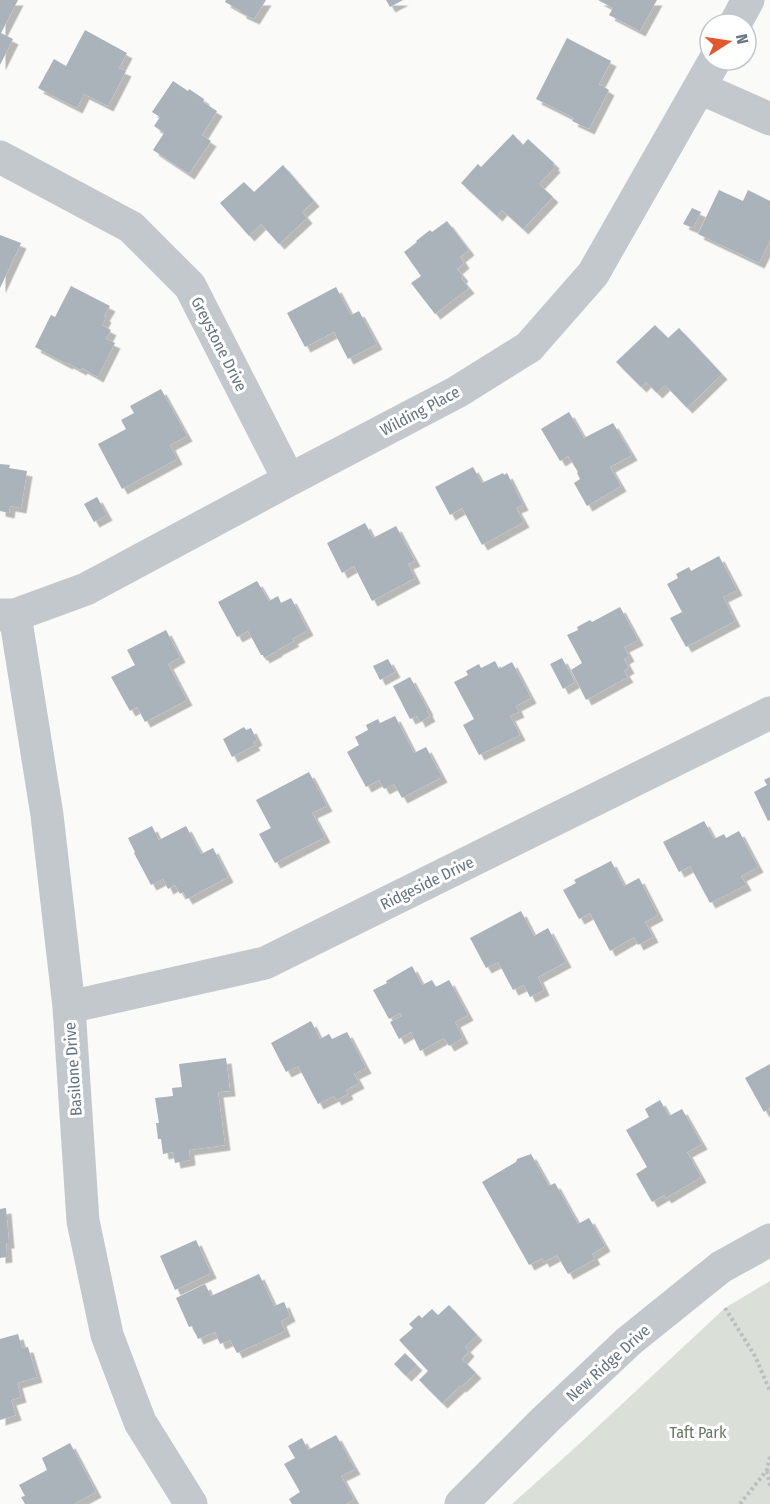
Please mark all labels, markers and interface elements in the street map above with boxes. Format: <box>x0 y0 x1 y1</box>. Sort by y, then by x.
north arrow <box>698 12 758 72</box>
text: N <box>732 32 752 46</box>
street label: Greystone Drive <box>187 294 251 394</box>
street label: Wilding Place <box>377 382 463 440</box>
street label: Ridgeside Drive <box>377 852 477 914</box>
street label: Basilone Drive <box>60 1021 86 1116</box>
street label: New Ridge Drive <box>562 1320 654 1406</box>
park label: Taft Park <box>670 1423 727 1442</box>

